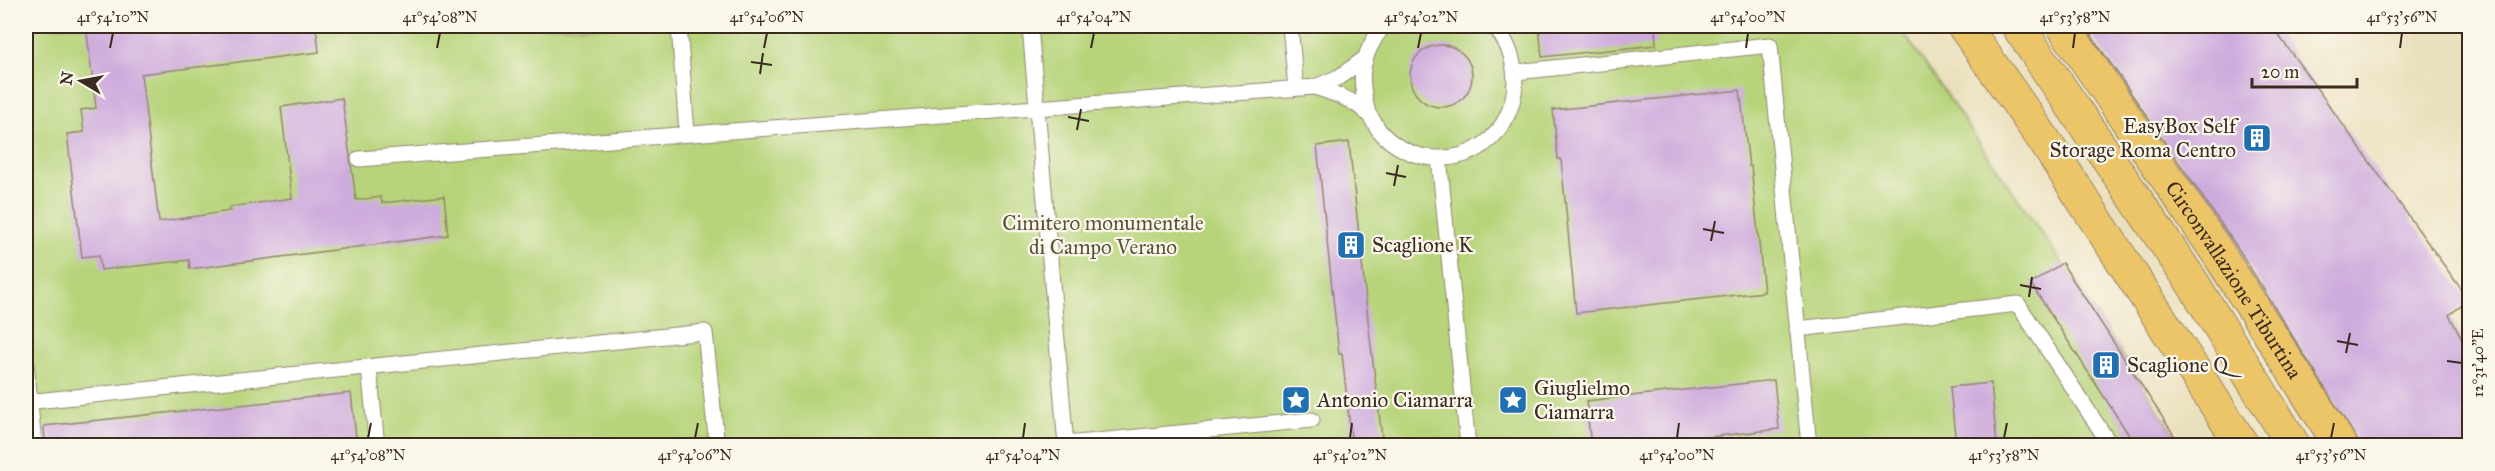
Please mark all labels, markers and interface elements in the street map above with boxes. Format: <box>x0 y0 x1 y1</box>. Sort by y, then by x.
text: 41°54'10"N <box>77 8 150 26</box>
text: 41°54'08"N <box>403 8 478 26</box>
text: 41°54'06"N <box>730 8 805 26</box>
text: 41°54'04"N <box>1056 8 1132 26</box>
text: 41°54'02"N <box>1384 8 1458 26</box>
text: 41°54'00"N <box>1710 8 1786 26</box>
text: 41°53'58"N <box>2039 8 2111 26</box>
text: 41°53'56"N <box>2367 8 2438 26</box>
north arrow <box>51 51 111 111</box>
scale bar <box>2252 51 2357 89</box>
text: 20 m <box>2261 61 2299 83</box>
text: N <box>56 70 77 87</box>
place label: EasyBox Self Storage Roma Centro <box>2049 113 2239 163</box>
building icon: EasyBox Self Storage Roma Centro <box>2241 122 2273 154</box>
street label: Circonvallazione Tiburtina <box>2160 176 2308 384</box>
park label: Cimitero monumentale di Campo Verano <box>1002 210 1204 260</box>
building icon: Scaglione K <box>1335 229 1367 261</box>
place label: Scaglione K <box>1372 232 1474 258</box>
text: 12°31'40"E <box>2469 328 2487 398</box>
building icon: Scaglione Q <box>2090 349 2122 381</box>
place label: Scaglione Q <box>2127 352 2243 378</box>
place label: Giuglielmo Ciamarra <box>1534 375 1630 425</box>
place icon: Antonio Ciamarra <box>1280 384 1312 416</box>
place icon: Giuglielmo Ciamarra <box>1497 384 1529 416</box>
place label: Antonio Ciamarra <box>1316 387 1473 413</box>
text: 41°54'08"N <box>331 446 406 464</box>
text: 41°54'06"N <box>658 446 733 464</box>
text: 41°54'04"N <box>985 446 1061 464</box>
text: 41°54'02"N <box>1313 446 1387 464</box>
text: 41°54'00"N <box>1639 446 1715 464</box>
text: 41°53'58"N <box>1968 446 2040 464</box>
text: 41°53'56"N <box>2296 446 2367 464</box>

